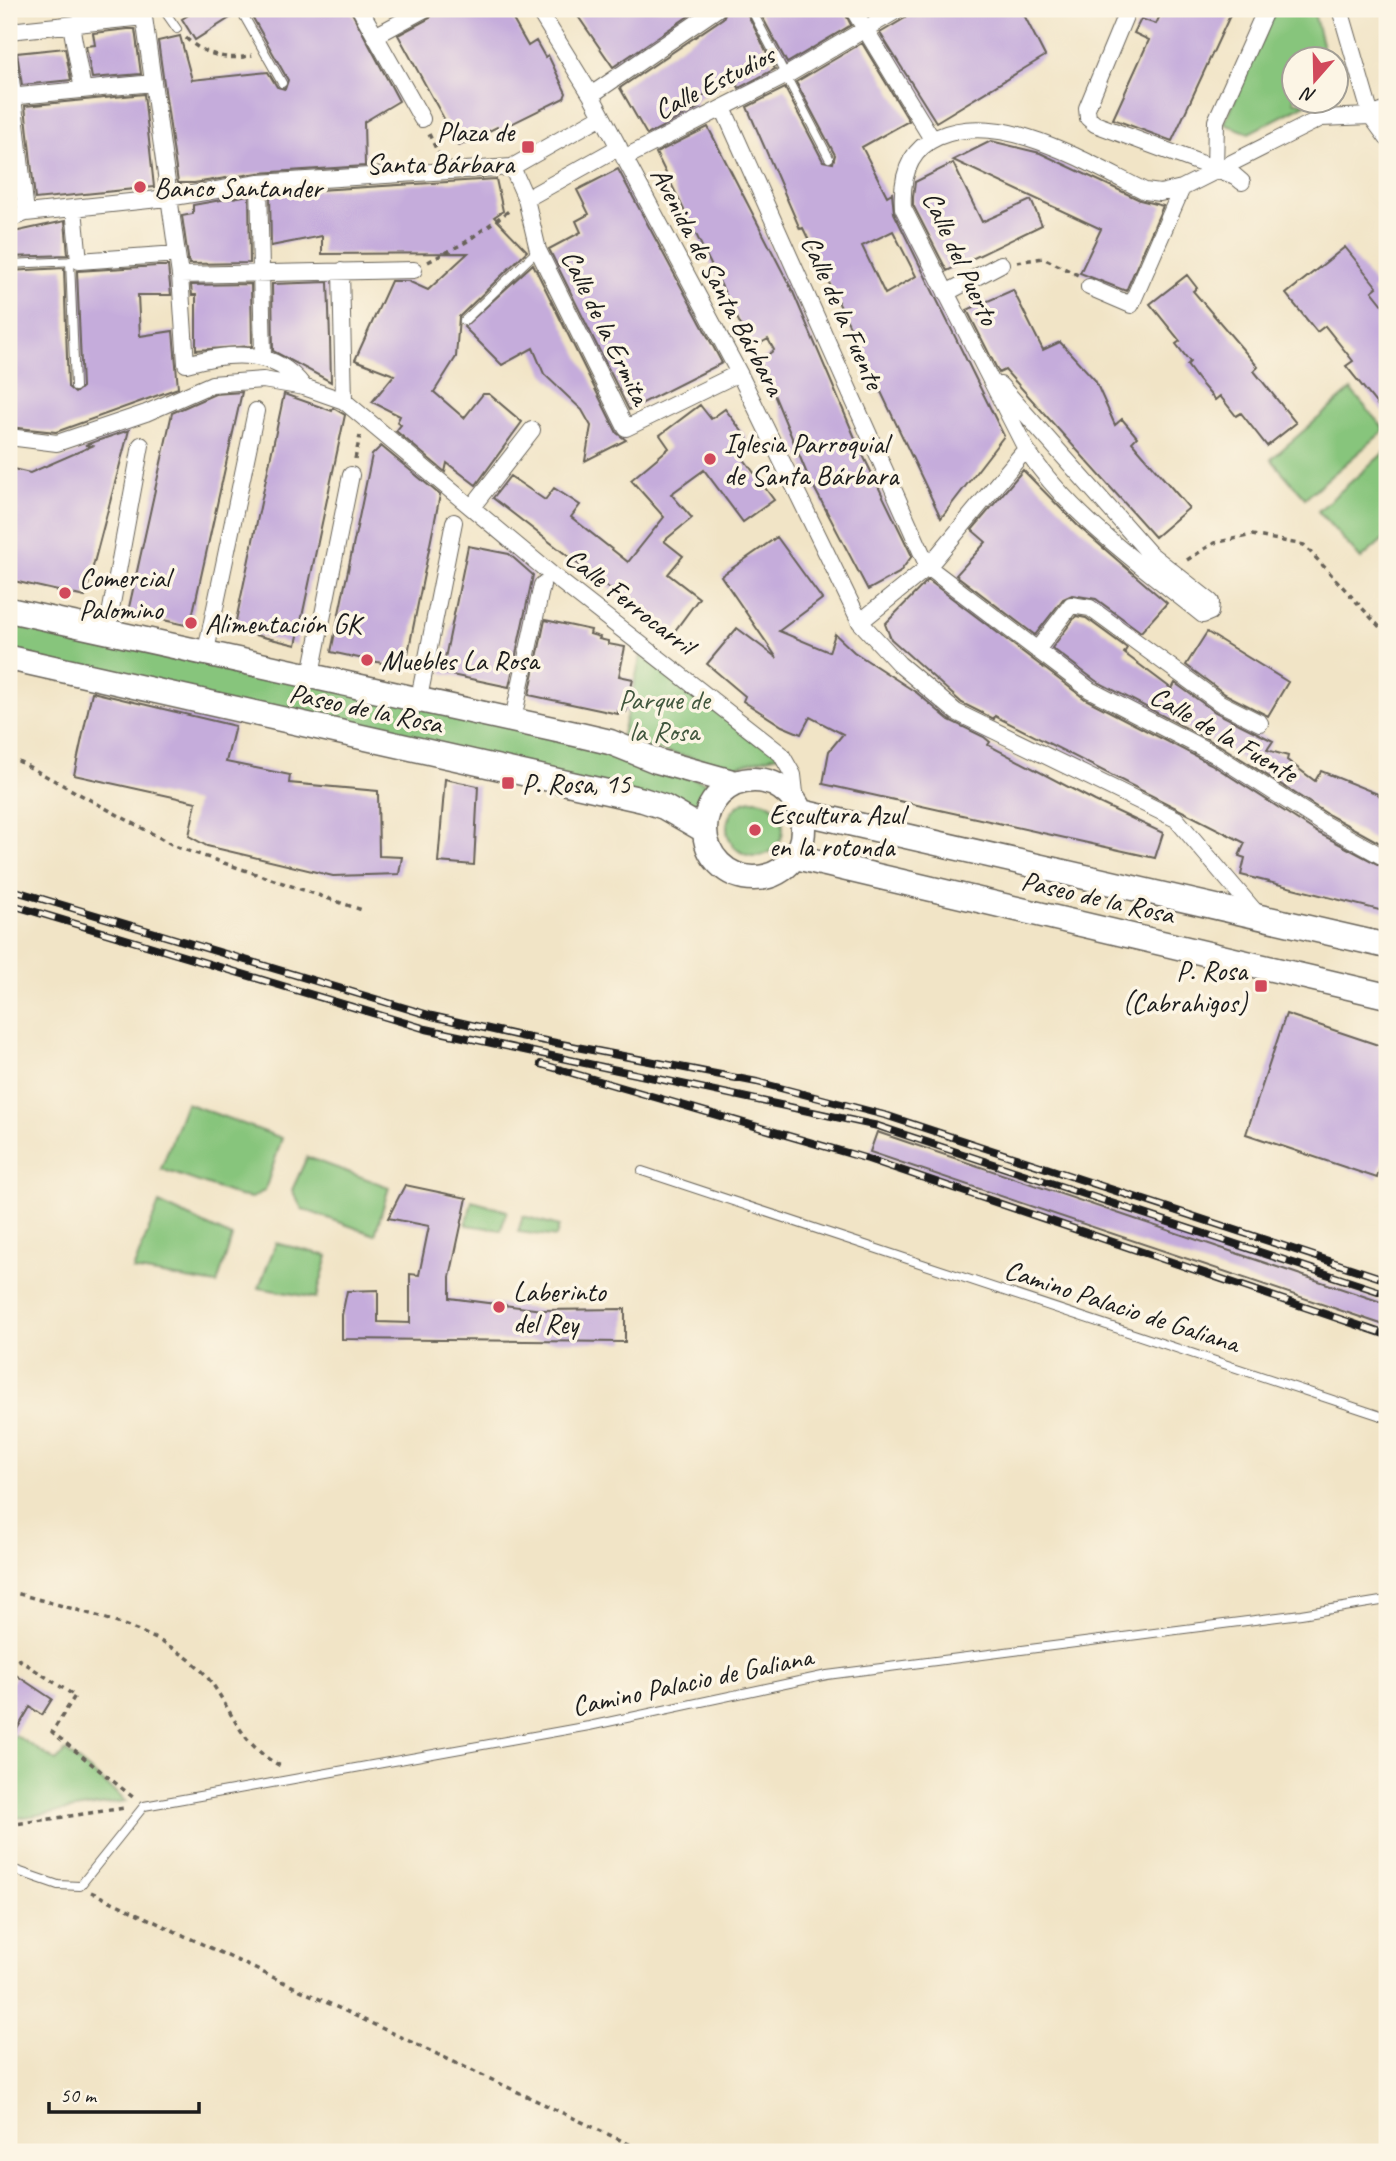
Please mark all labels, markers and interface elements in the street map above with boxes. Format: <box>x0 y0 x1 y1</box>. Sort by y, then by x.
street label: Calle Estudios <box>648 36 782 127</box>
north arrow <box>1280 46 1350 116</box>
text: N <box>1297 81 1319 108</box>
place label: Plaza de Santa Bárbara <box>366 114 516 181</box>
marker: Plaza de Santa Bárbara <box>520 139 536 155</box>
street label: Avenida de Santa Bárbara <box>643 161 794 403</box>
place label: Banco Santander <box>154 170 325 205</box>
marker: Banco Santander <box>132 179 148 195</box>
street label: Calle del Puerto <box>915 186 1008 332</box>
street label: Calle de la Fuente <box>794 230 893 396</box>
street label: Calle de la Ermita <box>553 244 660 412</box>
place label: Iglesia Parroquial de Santa Bárbara <box>724 426 900 493</box>
marker: Iglesia Parroquial de Santa Bárbara <box>702 451 718 467</box>
street label: Calle Ferrocarril <box>558 540 706 665</box>
place label: Comercial Palomino <box>79 560 175 627</box>
marker: Comercial Palomino <box>57 585 73 601</box>
place label: Alimentación GK <box>205 606 366 641</box>
marker: Alimentación GK <box>183 615 199 631</box>
place label: Muebles La Rosa <box>381 643 541 678</box>
marker: Muebles La Rosa <box>359 652 375 668</box>
street label: Paseo de la Rosa <box>286 675 447 742</box>
street label: Calle de la Fuente <box>1144 678 1306 791</box>
park label: Parque de la Rosa <box>618 682 711 749</box>
place label: P. Rosa, 15 <box>522 766 632 801</box>
marker: P. Rosa, 15 <box>500 775 516 791</box>
place label: Escultura Azul en la rotonda <box>769 797 910 864</box>
marker: Escultura Azul en la rotonda <box>747 822 763 838</box>
street label: Paseo de la Rosa <box>1018 862 1179 932</box>
place label: P. Rosa (Cabrahigos) <box>1122 953 1249 1020</box>
marker: P. Rosa (Cabrahigos) <box>1253 978 1269 994</box>
street label: Camino Palacio de Galiana <box>1000 1252 1246 1361</box>
place label: Laberinto del Rey <box>513 1274 608 1341</box>
marker: Laberinto del Rey <box>491 1299 507 1315</box>
street label: Camino Palacio de Galiana <box>569 1638 818 1724</box>
scale bar <box>49 2070 200 2114</box>
text: 50 m <box>60 2082 98 2108</box>

